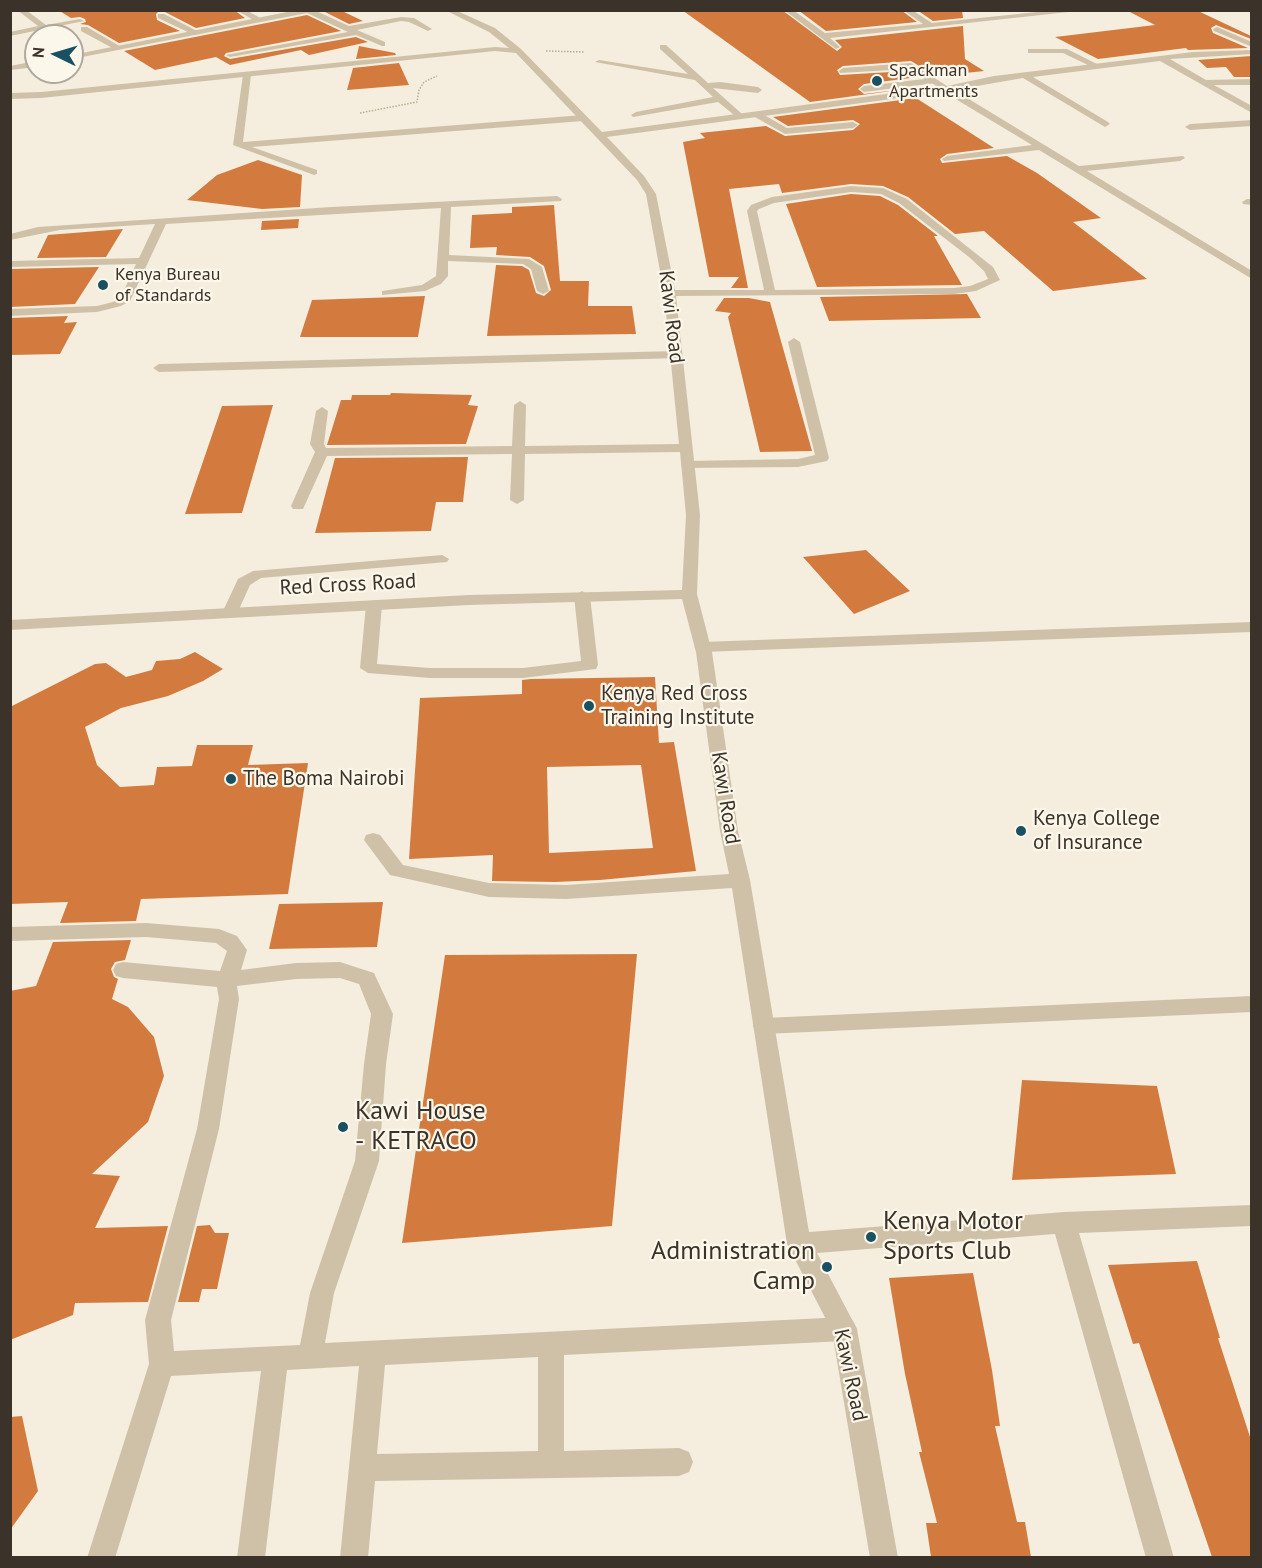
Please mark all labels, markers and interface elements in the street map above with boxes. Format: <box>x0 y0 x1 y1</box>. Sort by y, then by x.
north arrow <box>24 24 84 84</box>
text: N <box>28 47 48 59</box>
place label: Spackman Apartments <box>889 60 978 103</box>
marker: Spackman Apartments <box>870 74 884 88</box>
place label: Kenya Bureau of Standards <box>115 264 220 306</box>
street label: Kawi Road <box>653 269 689 365</box>
marker: Kenya Bureau of Standards <box>96 278 110 292</box>
street label: Red Cross Road <box>279 569 417 601</box>
place label: Kenya Red Cross Training Institute <box>601 681 754 731</box>
marker: Kenya Red Cross Training Institute <box>582 699 596 713</box>
street label: Kawi Road <box>705 750 745 846</box>
place label: The Boma Nairobi <box>243 766 405 792</box>
marker: The Boma Nairobi <box>224 772 238 786</box>
place label: Kenya College of Insurance <box>1033 806 1160 856</box>
marker: Kenya College of Insurance <box>1014 824 1028 838</box>
place label: Kawi House - KETRACO <box>355 1096 486 1158</box>
marker: Kawi House - KETRACO <box>336 1120 350 1134</box>
place label: Kenya Motor Sports Club <box>883 1206 1023 1268</box>
marker: Kenya Motor Sports Club <box>864 1230 878 1244</box>
place label: Administration Camp <box>651 1236 815 1298</box>
marker: Administration Camp <box>820 1260 834 1274</box>
street label: Kawi Road <box>828 1327 872 1423</box>

